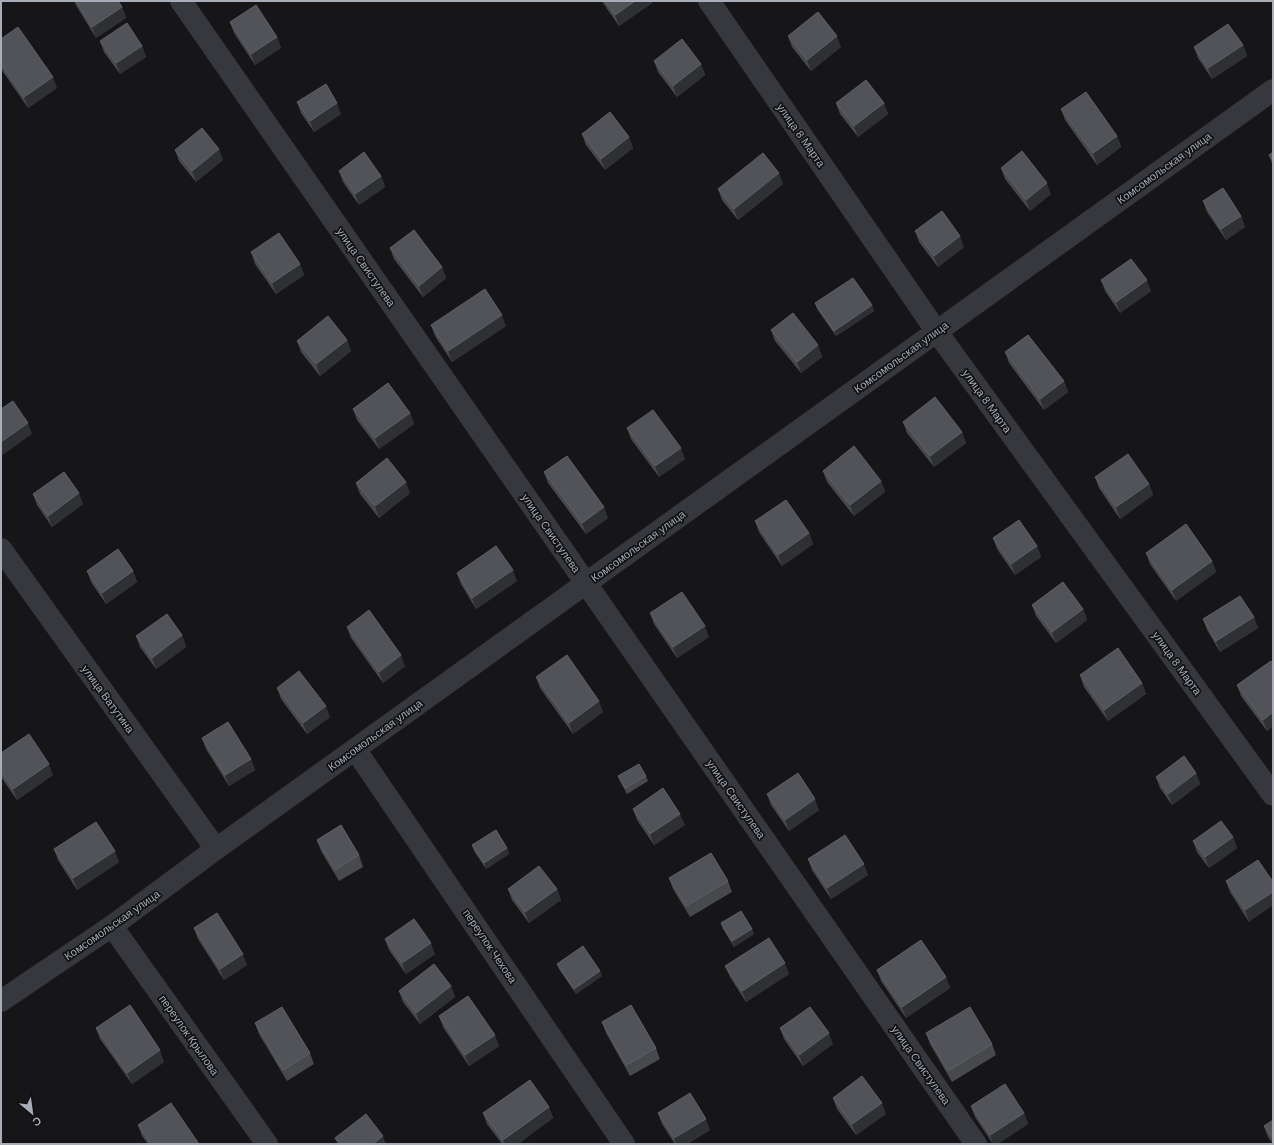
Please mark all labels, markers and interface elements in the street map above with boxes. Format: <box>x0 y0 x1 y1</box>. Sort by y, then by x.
street label: улица 8 Марта <box>775 101 828 170</box>
street label: Комсомольская улица <box>1115 129 1214 206</box>
street label: улица Свистулева <box>334 225 398 309</box>
street label: Комсомольская улица <box>852 318 951 395</box>
street label: улица 8 Марта <box>960 367 1014 435</box>
street label: улица Свистулева <box>519 491 583 575</box>
street label: Комсомольская улица <box>589 507 688 584</box>
street label: улица 8 Марта <box>1150 629 1204 697</box>
street label: улица Ватутина <box>79 663 137 736</box>
street label: Комсомольская улица <box>326 696 425 773</box>
street label: улица Свистулева <box>704 757 768 841</box>
street label: Комсомольская улица <box>62 887 163 962</box>
street label: переулок Чехова <box>461 907 520 986</box>
street label: переулок Крылова <box>157 993 222 1078</box>
street label: улица Свистулева <box>889 1023 953 1107</box>
north arrow <box>12 1093 52 1133</box>
text: С <box>30 1115 43 1129</box>

